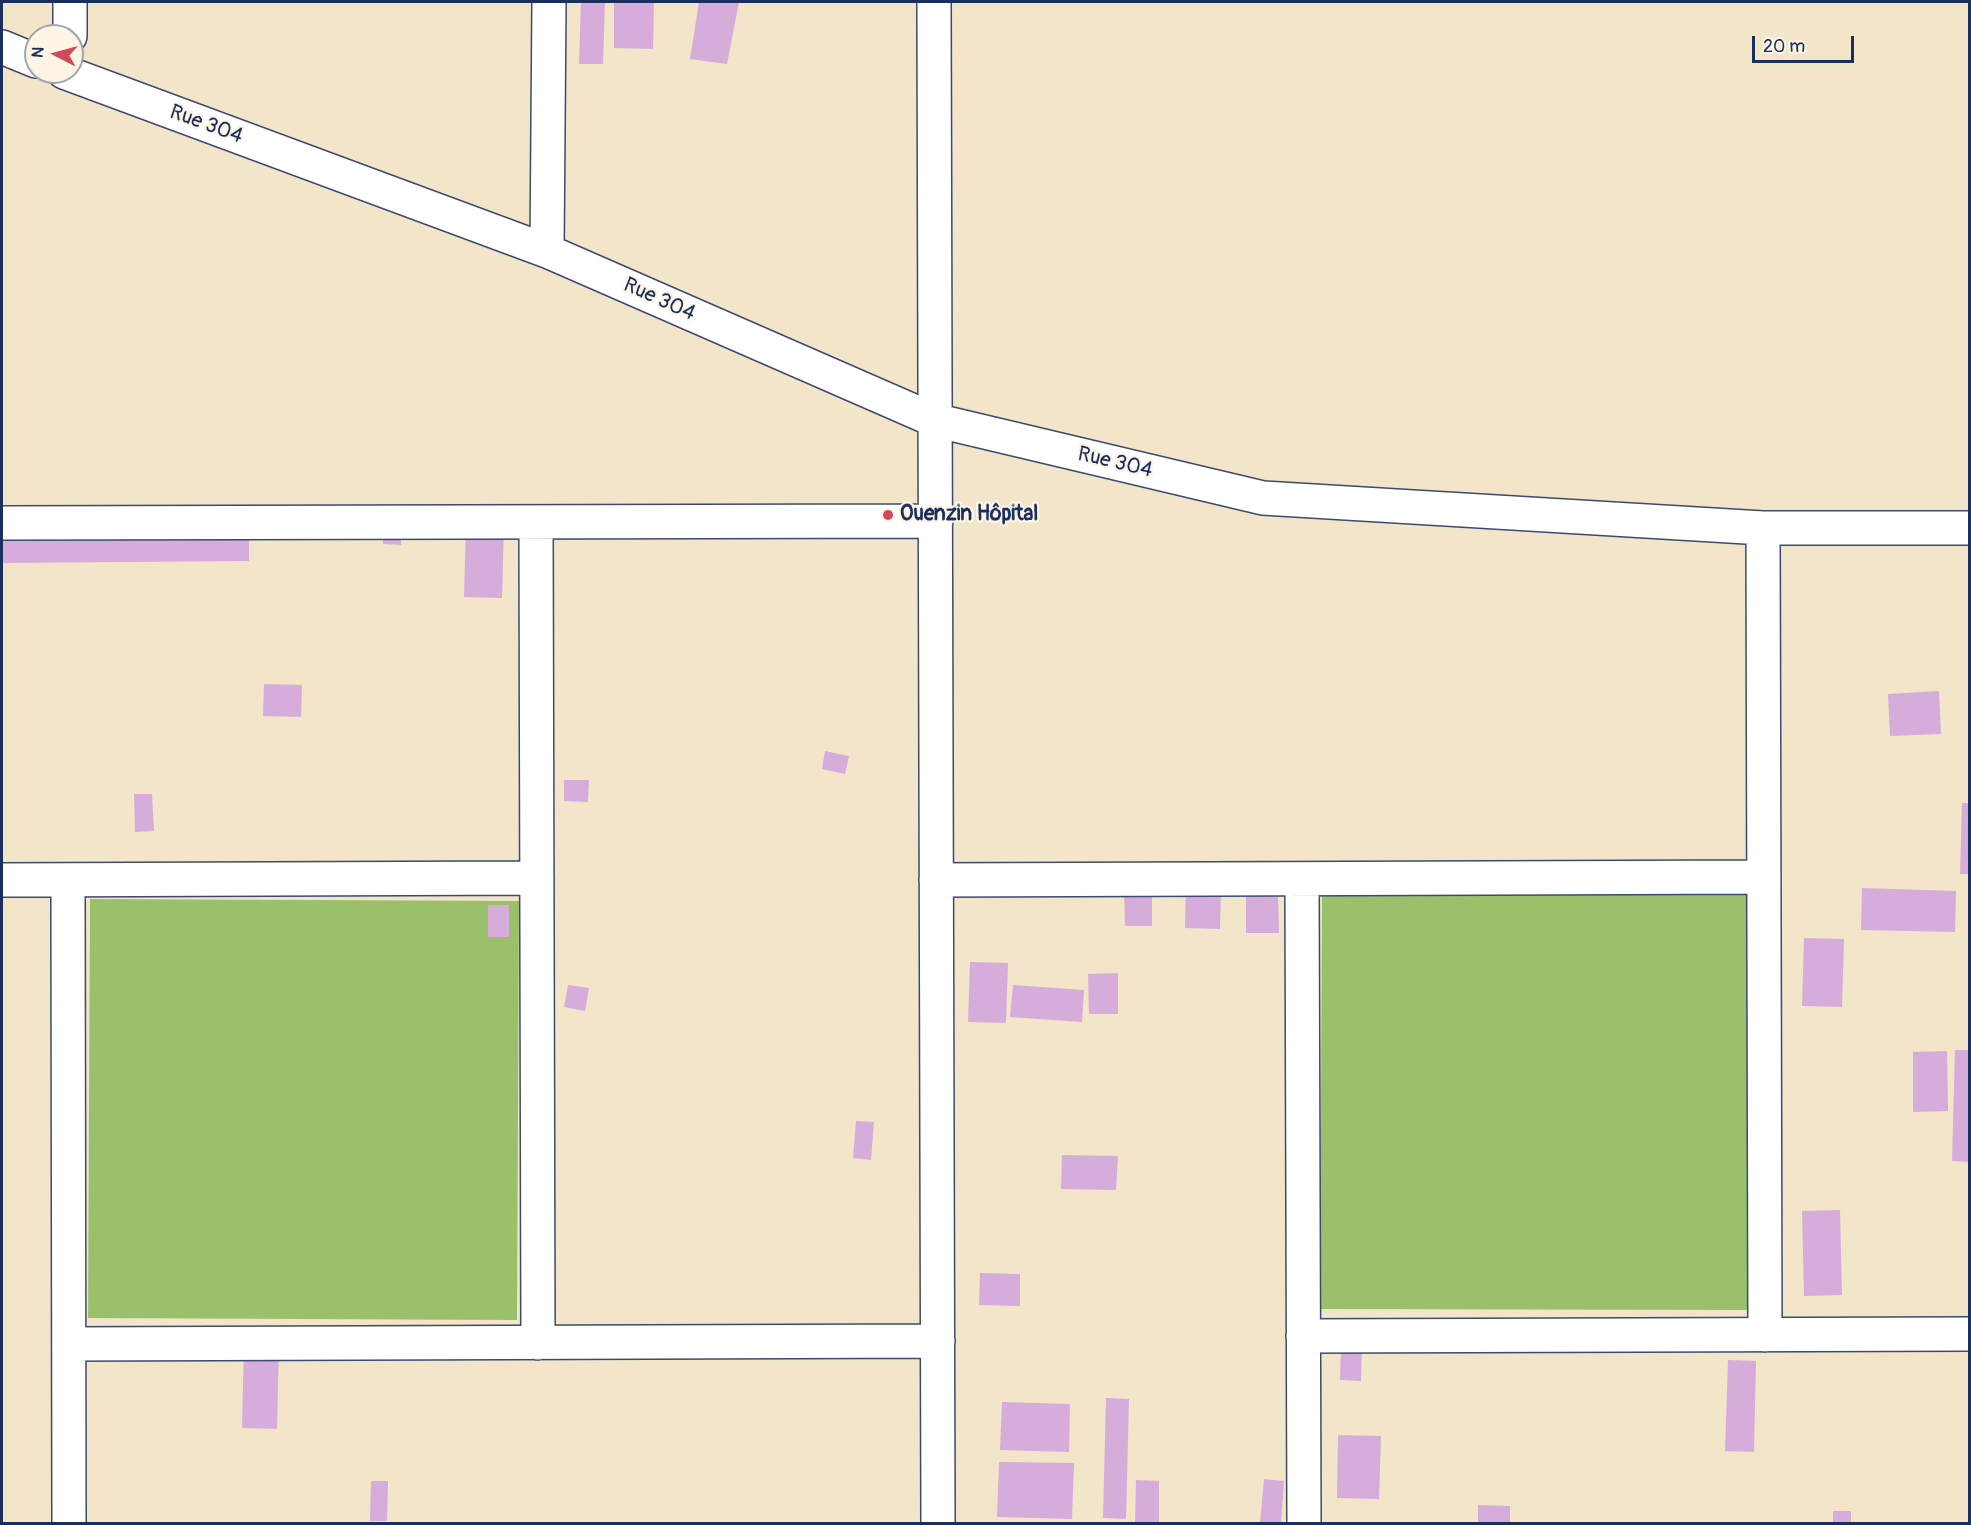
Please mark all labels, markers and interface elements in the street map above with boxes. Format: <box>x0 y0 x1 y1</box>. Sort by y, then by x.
north arrow <box>24 24 84 84</box>
scale bar <box>1755 24 1857 62</box>
text: 20 m <box>1763 35 1805 58</box>
text: N <box>28 46 49 59</box>
street label: Rue 304 <box>166 100 246 150</box>
street label: Rue 304 <box>619 273 699 327</box>
street label: Rue 304 <box>1075 442 1155 484</box>
place label: Ouenzin Hôpital <box>900 502 1038 528</box>
marker: Ouenzin Hôpital <box>881 508 895 522</box>

